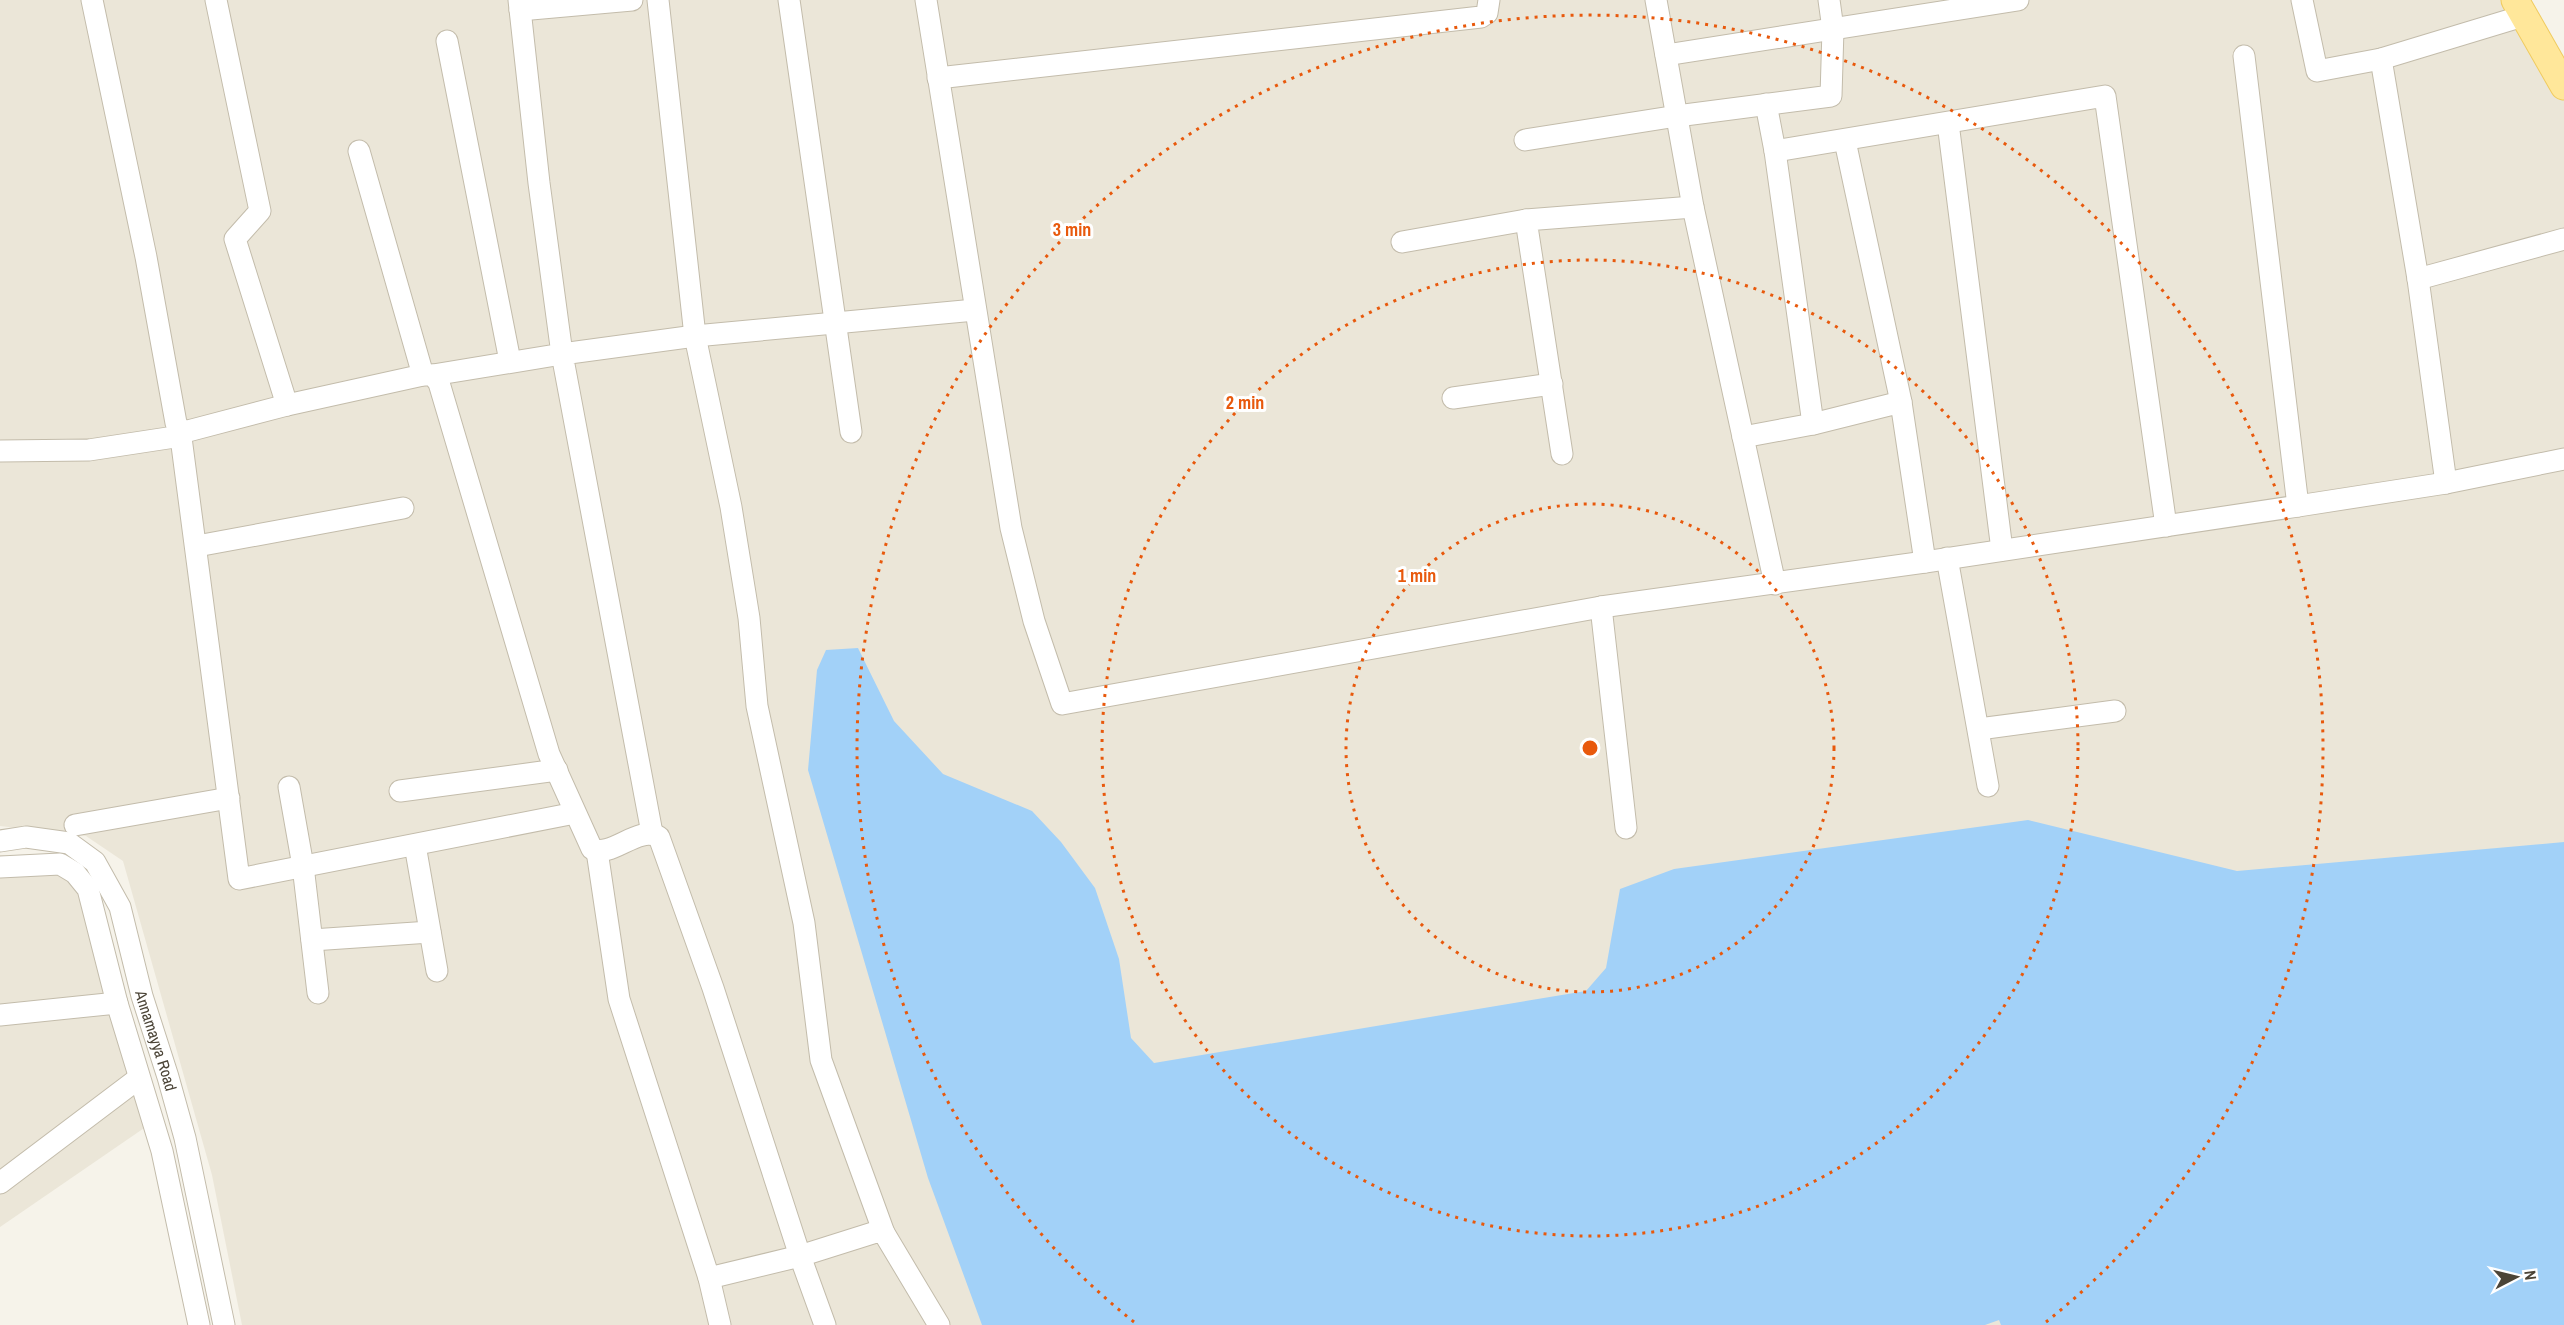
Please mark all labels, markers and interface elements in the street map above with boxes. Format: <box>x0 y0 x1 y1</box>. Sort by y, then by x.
text: 3 min <box>1053 217 1091 242</box>
text: 2 min <box>1226 390 1264 415</box>
text: 1 min <box>1398 563 1436 588</box>
centre of rings <box>1580 738 1600 758</box>
street label: Annamayya Road <box>130 987 182 1093</box>
north arrow <box>2486 1247 2546 1307</box>
text: N <box>2519 1269 2542 1281</box>

